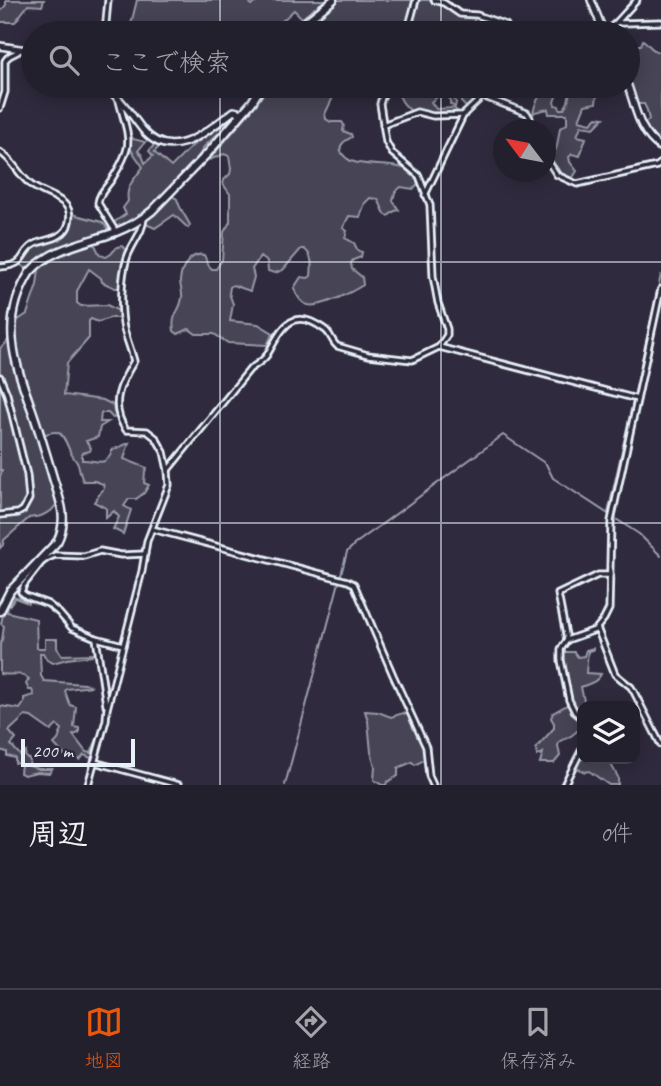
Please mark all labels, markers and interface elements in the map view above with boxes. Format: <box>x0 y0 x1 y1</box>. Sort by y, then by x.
search box <box>21 21 640 98</box>
icon: search <box>45 41 83 79</box>
text: ここで検索 <box>101 46 231 79</box>
north arrow <box>493 119 556 182</box>
map controls <box>577 701 640 764</box>
button: layers <box>577 701 640 764</box>
scale bar <box>21 736 135 768</box>
text: 200 m <box>32 739 73 763</box>
text: 周辺 <box>28 815 88 853</box>
text: 0件 <box>600 819 633 848</box>
tab: 地図 <box>85 1003 123 1073</box>
tab: 経路 <box>292 1003 330 1073</box>
tab: 保存済み <box>500 1003 576 1073</box>

